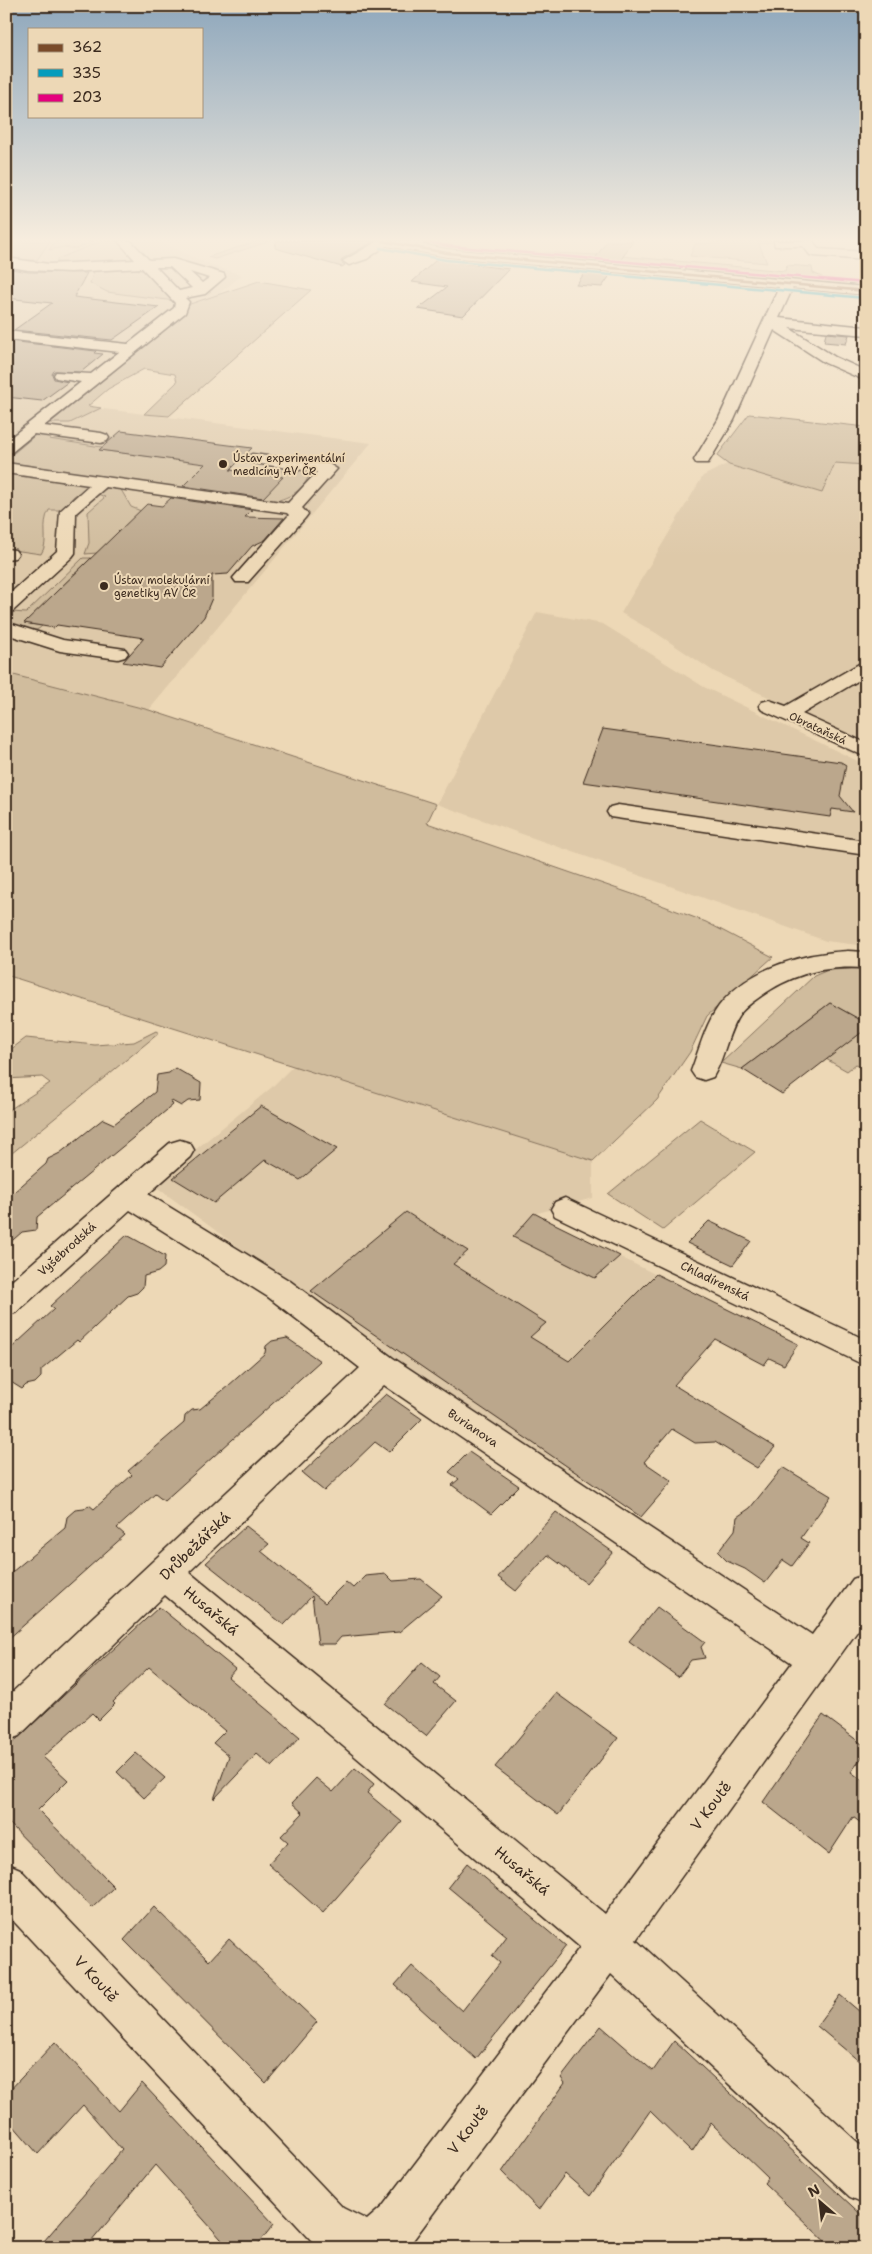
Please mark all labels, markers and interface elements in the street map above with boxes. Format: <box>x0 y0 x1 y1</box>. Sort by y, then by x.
legend <box>28 28 202 118</box>
text: 362 <box>72 37 102 57</box>
text: 335 <box>72 63 101 83</box>
text: 203 <box>72 87 102 107</box>
place label: Ústav experimentální medicíny AV ČR <box>233 450 345 479</box>
marker: Ústav experimentální medicíny AV ČR <box>217 458 229 470</box>
place label: Ústav molekulární genetiky AV ČR <box>114 572 210 601</box>
marker: Ústav molekulární genetiky AV ČR <box>98 580 110 592</box>
street label: Obrataňská <box>787 709 849 748</box>
street label: Vyšebrodská <box>34 1218 100 1279</box>
street label: Chladírenská <box>678 1257 753 1305</box>
street label: Burianova <box>445 1405 502 1451</box>
street label: Drůbežářská <box>155 1507 235 1585</box>
street label: Husařská <box>179 1582 244 1641</box>
street label: V Koutě <box>686 1777 736 1835</box>
street label: Husařská <box>490 1842 555 1901</box>
street label: V Koutě <box>69 1951 123 2007</box>
street label: V Koutě <box>443 2101 493 2159</box>
north arrow <box>794 2176 844 2226</box>
text: N <box>805 2180 823 2201</box>

